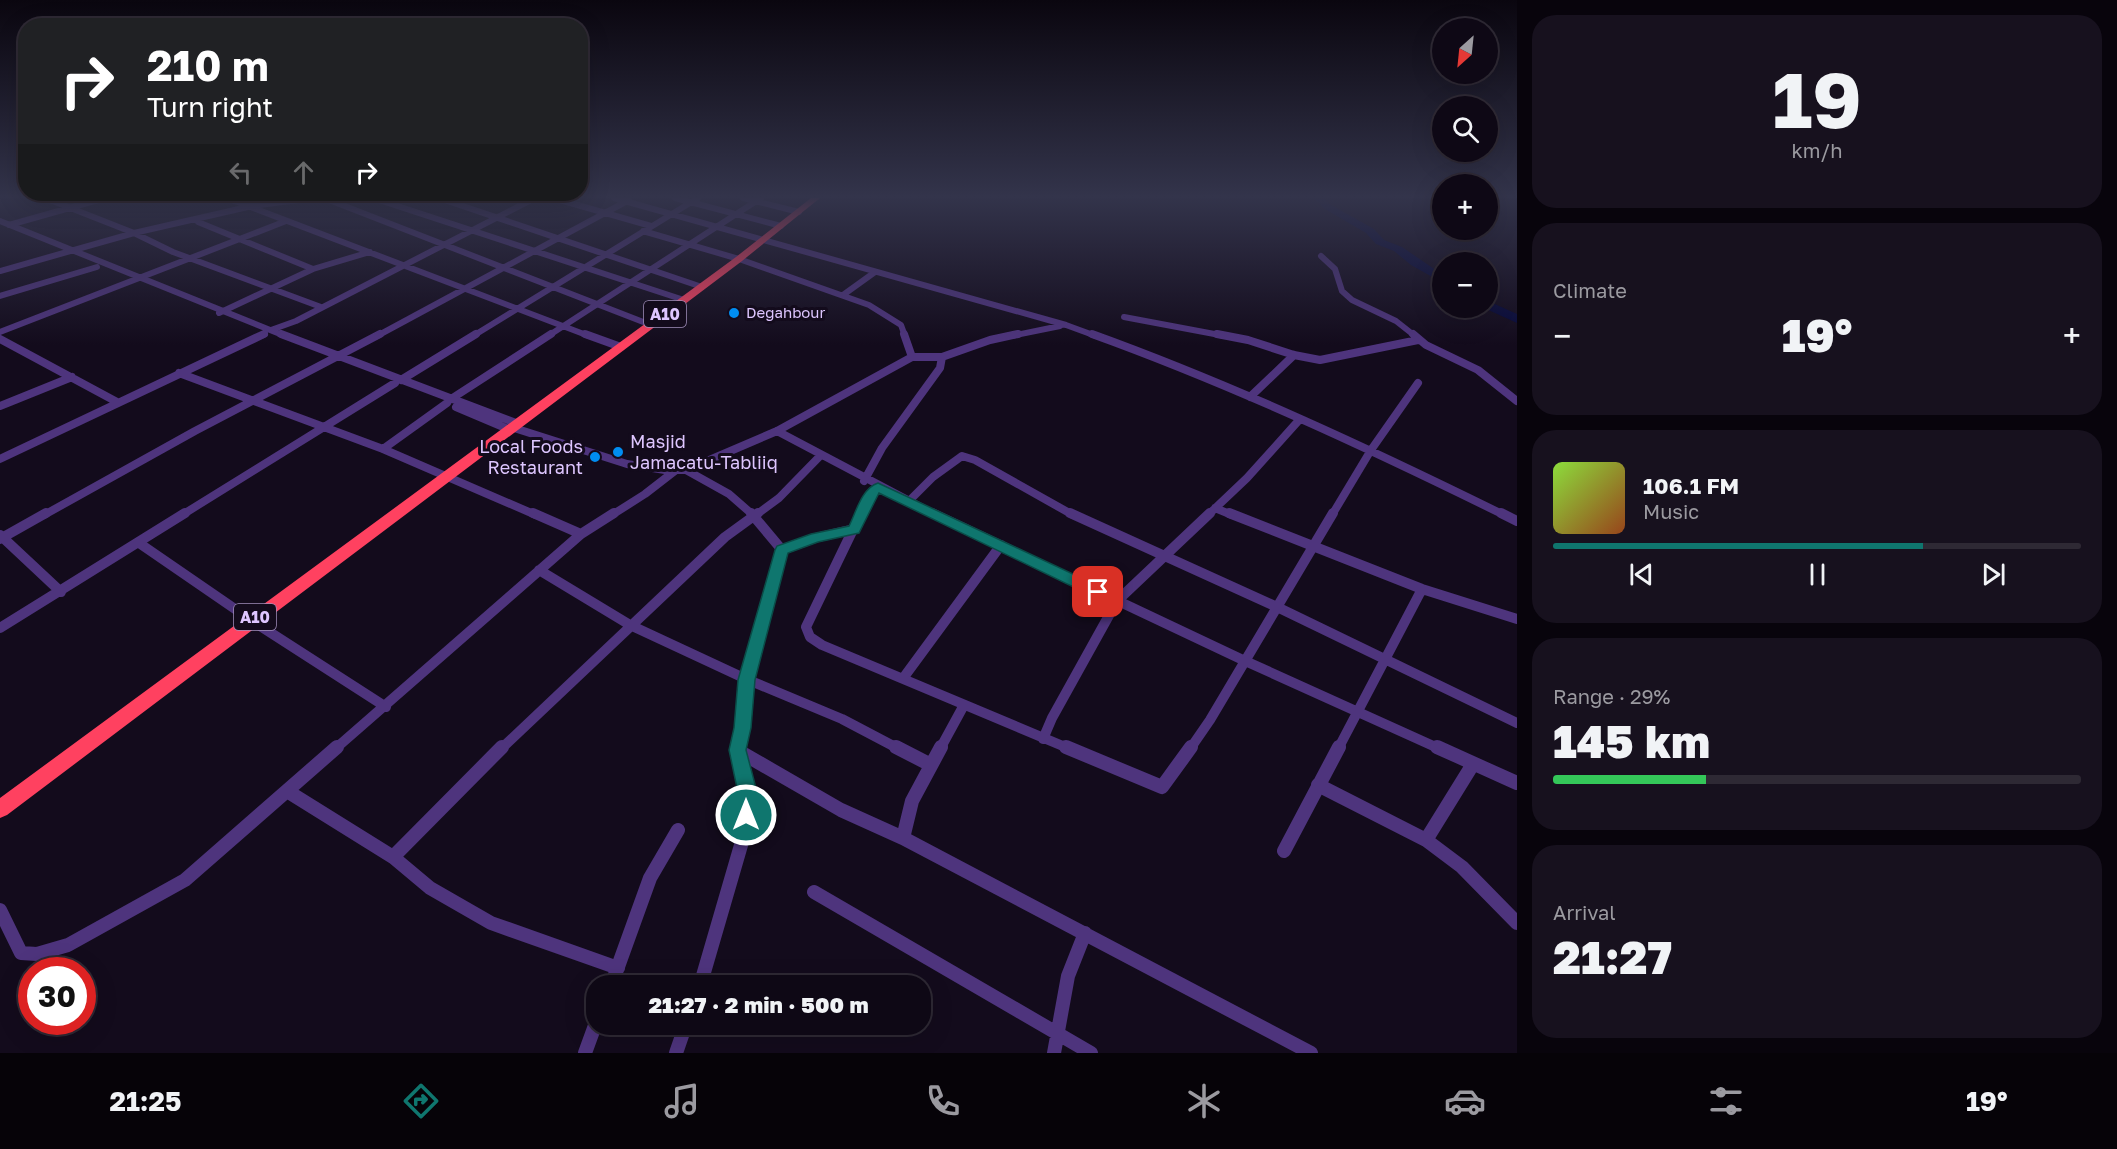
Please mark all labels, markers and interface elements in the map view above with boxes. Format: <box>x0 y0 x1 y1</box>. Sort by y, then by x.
north arrow <box>1432 18 1498 84</box>
map controls <box>1432 18 1498 318</box>
text: 210 m <box>147 40 269 90</box>
icon: right <box>48 42 126 120</box>
text: 19 <box>1772 52 1862 145</box>
text: Turn right <box>147 91 273 123</box>
button: search <box>1432 96 1498 162</box>
text: km/h <box>1792 138 1842 162</box>
icon: left <box>224 156 257 189</box>
icon: ahead <box>287 156 320 189</box>
icon: right <box>350 156 383 189</box>
button: + <box>1432 174 1498 240</box>
button: − <box>1432 252 1498 318</box>
text: Climate <box>1553 278 1627 302</box>
road number: A10 <box>644 301 686 327</box>
place label: Degahbour <box>746 303 825 321</box>
marker: Degahbour <box>727 306 741 320</box>
text: 19° <box>1782 308 1852 362</box>
text: − <box>1553 316 1571 355</box>
text: + <box>2063 316 2081 355</box>
place label: Masjid Jamacatu-Tabliiq <box>630 430 778 473</box>
place label: Local Foods Restaurant <box>479 435 583 478</box>
marker: Masjid Jamacatu-Tabliiq <box>611 445 625 459</box>
marker: Local Foods Restaurant <box>588 450 602 464</box>
text: 106.1 FM <box>1643 472 1739 499</box>
text: Music <box>1643 499 1699 523</box>
icon: previous <box>1625 558 1658 591</box>
icon: pause <box>1801 558 1834 591</box>
icon: next <box>1977 558 2010 591</box>
pin <box>1072 566 1123 617</box>
icon: arrive <box>1081 575 1114 608</box>
road number: A10 <box>234 604 276 630</box>
text: Range · 29% <box>1553 684 1670 708</box>
text: 145 km <box>1553 714 1710 768</box>
position arrow <box>714 783 778 847</box>
text: Arrival <box>1553 900 1616 924</box>
text: 21:27 <box>1553 930 1672 984</box>
speed limit sign: 30 <box>18 957 96 1035</box>
text: 21:27 · 2 min · 500 m <box>648 991 869 1018</box>
icon: directions <box>400 1080 442 1122</box>
icon: music <box>661 1080 703 1122</box>
icon: phone <box>922 1080 964 1122</box>
icon: climate <box>1183 1080 1225 1122</box>
icon: car <box>1444 1080 1486 1122</box>
icon: filters <box>1705 1080 1747 1122</box>
text: 21:25 <box>109 1085 181 1117</box>
text: 19° <box>1966 1085 2007 1117</box>

